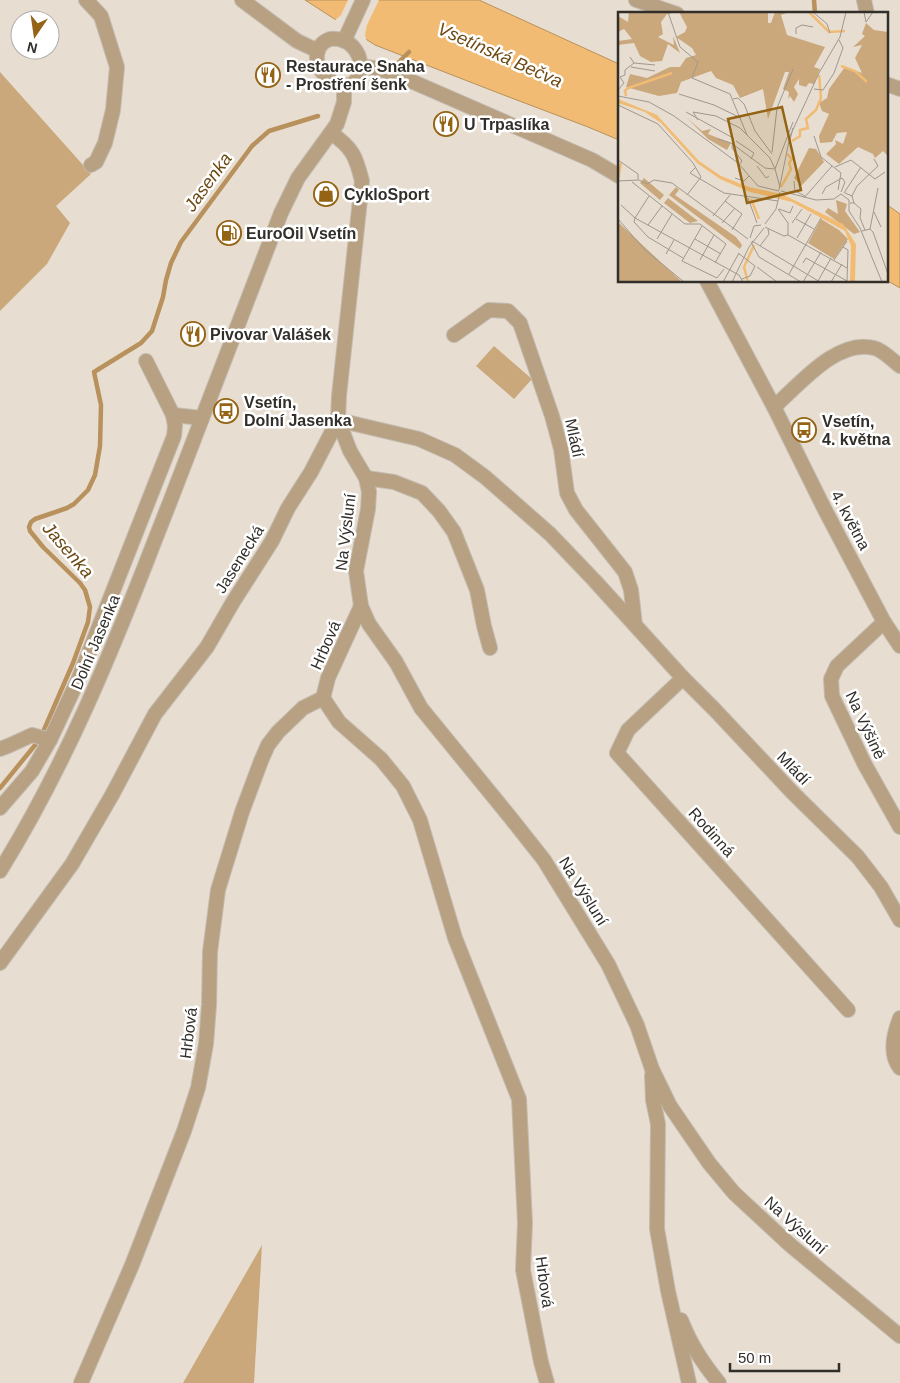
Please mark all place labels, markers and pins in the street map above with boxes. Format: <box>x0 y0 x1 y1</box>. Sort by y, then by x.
place label: Restaurace Snaha - Prostření šenk <box>286 58 425 93</box>
restaurant icon: Restaurace Snaha - Prostření šenk <box>255 62 281 88</box>
restaurant icon: U Trpaslíka <box>433 111 459 137</box>
place label: U Trpaslíka <box>464 116 549 133</box>
shop icon: CykloSport <box>313 181 339 207</box>
place label: CykloSport <box>344 186 430 203</box>
fuel station icon: EuroOil Vsetín <box>216 220 242 246</box>
place label: EuroOil Vsetín <box>246 225 356 242</box>
restaurant icon: Pivovar Valášek <box>180 321 206 347</box>
place label: Pivovar Valášek <box>210 326 331 343</box>
place label: Vsetín, Dolní Jasenka <box>244 394 352 429</box>
bus stop icon: Vsetín, Dolní Jasenka <box>213 398 239 424</box>
place label: Vsetín, 4. května <box>822 413 891 448</box>
bus stop icon: Vsetín, 4. května <box>791 417 817 443</box>

